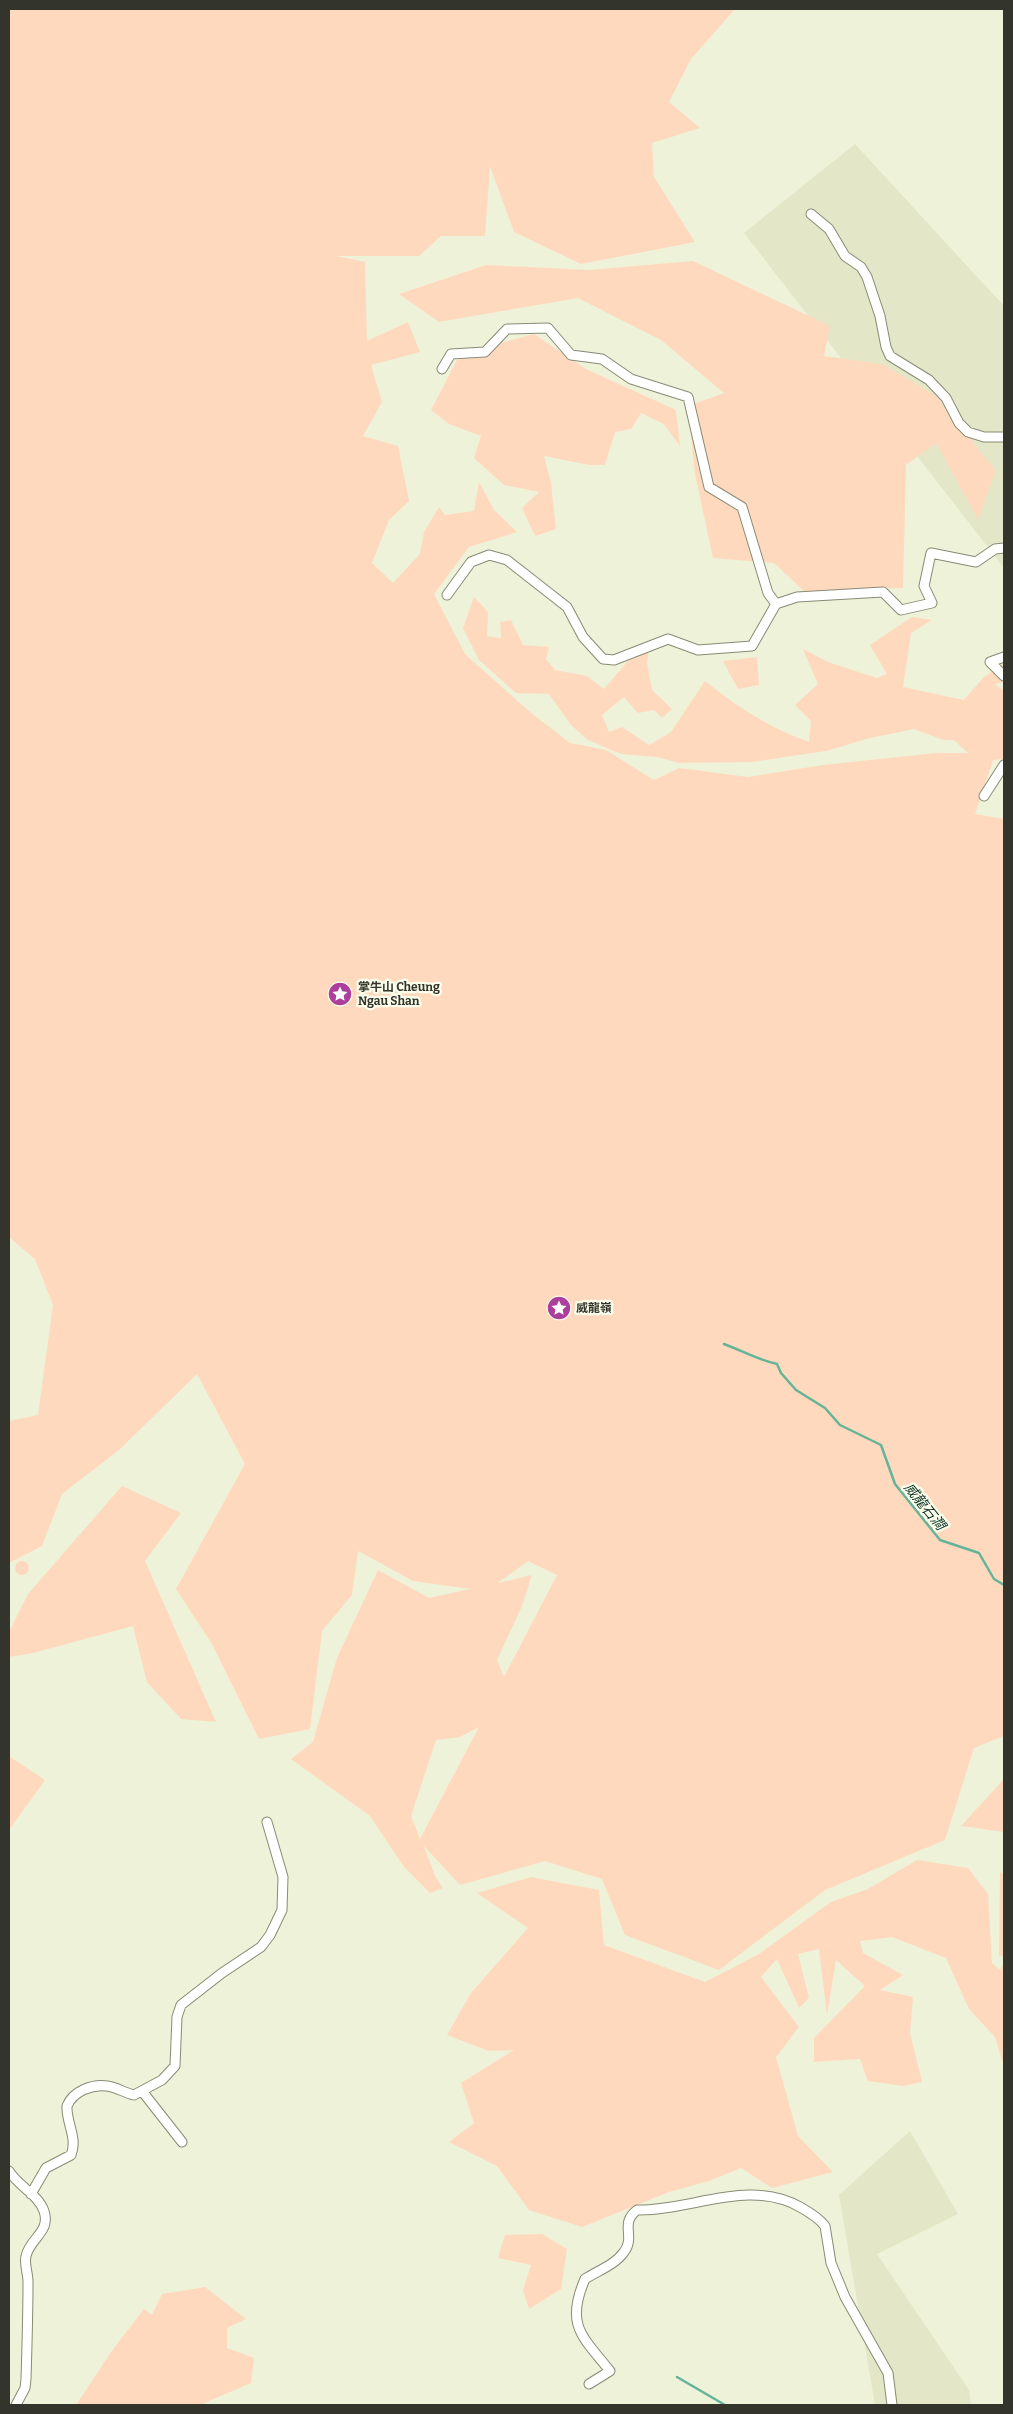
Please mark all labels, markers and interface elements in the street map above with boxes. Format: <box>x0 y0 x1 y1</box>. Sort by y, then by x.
place label: 掌牛山 Cheung Ngau Shan <box>358 980 440 1008</box>
place icon: 掌牛山 Cheung Ngau Shan <box>327 981 353 1007</box>
place icon: 威龍嶺 <box>546 1295 572 1321</box>
place label: 威龍嶺 <box>576 1301 612 1315</box>
water label: 威龍石澗 <box>900 1479 950 1535</box>

